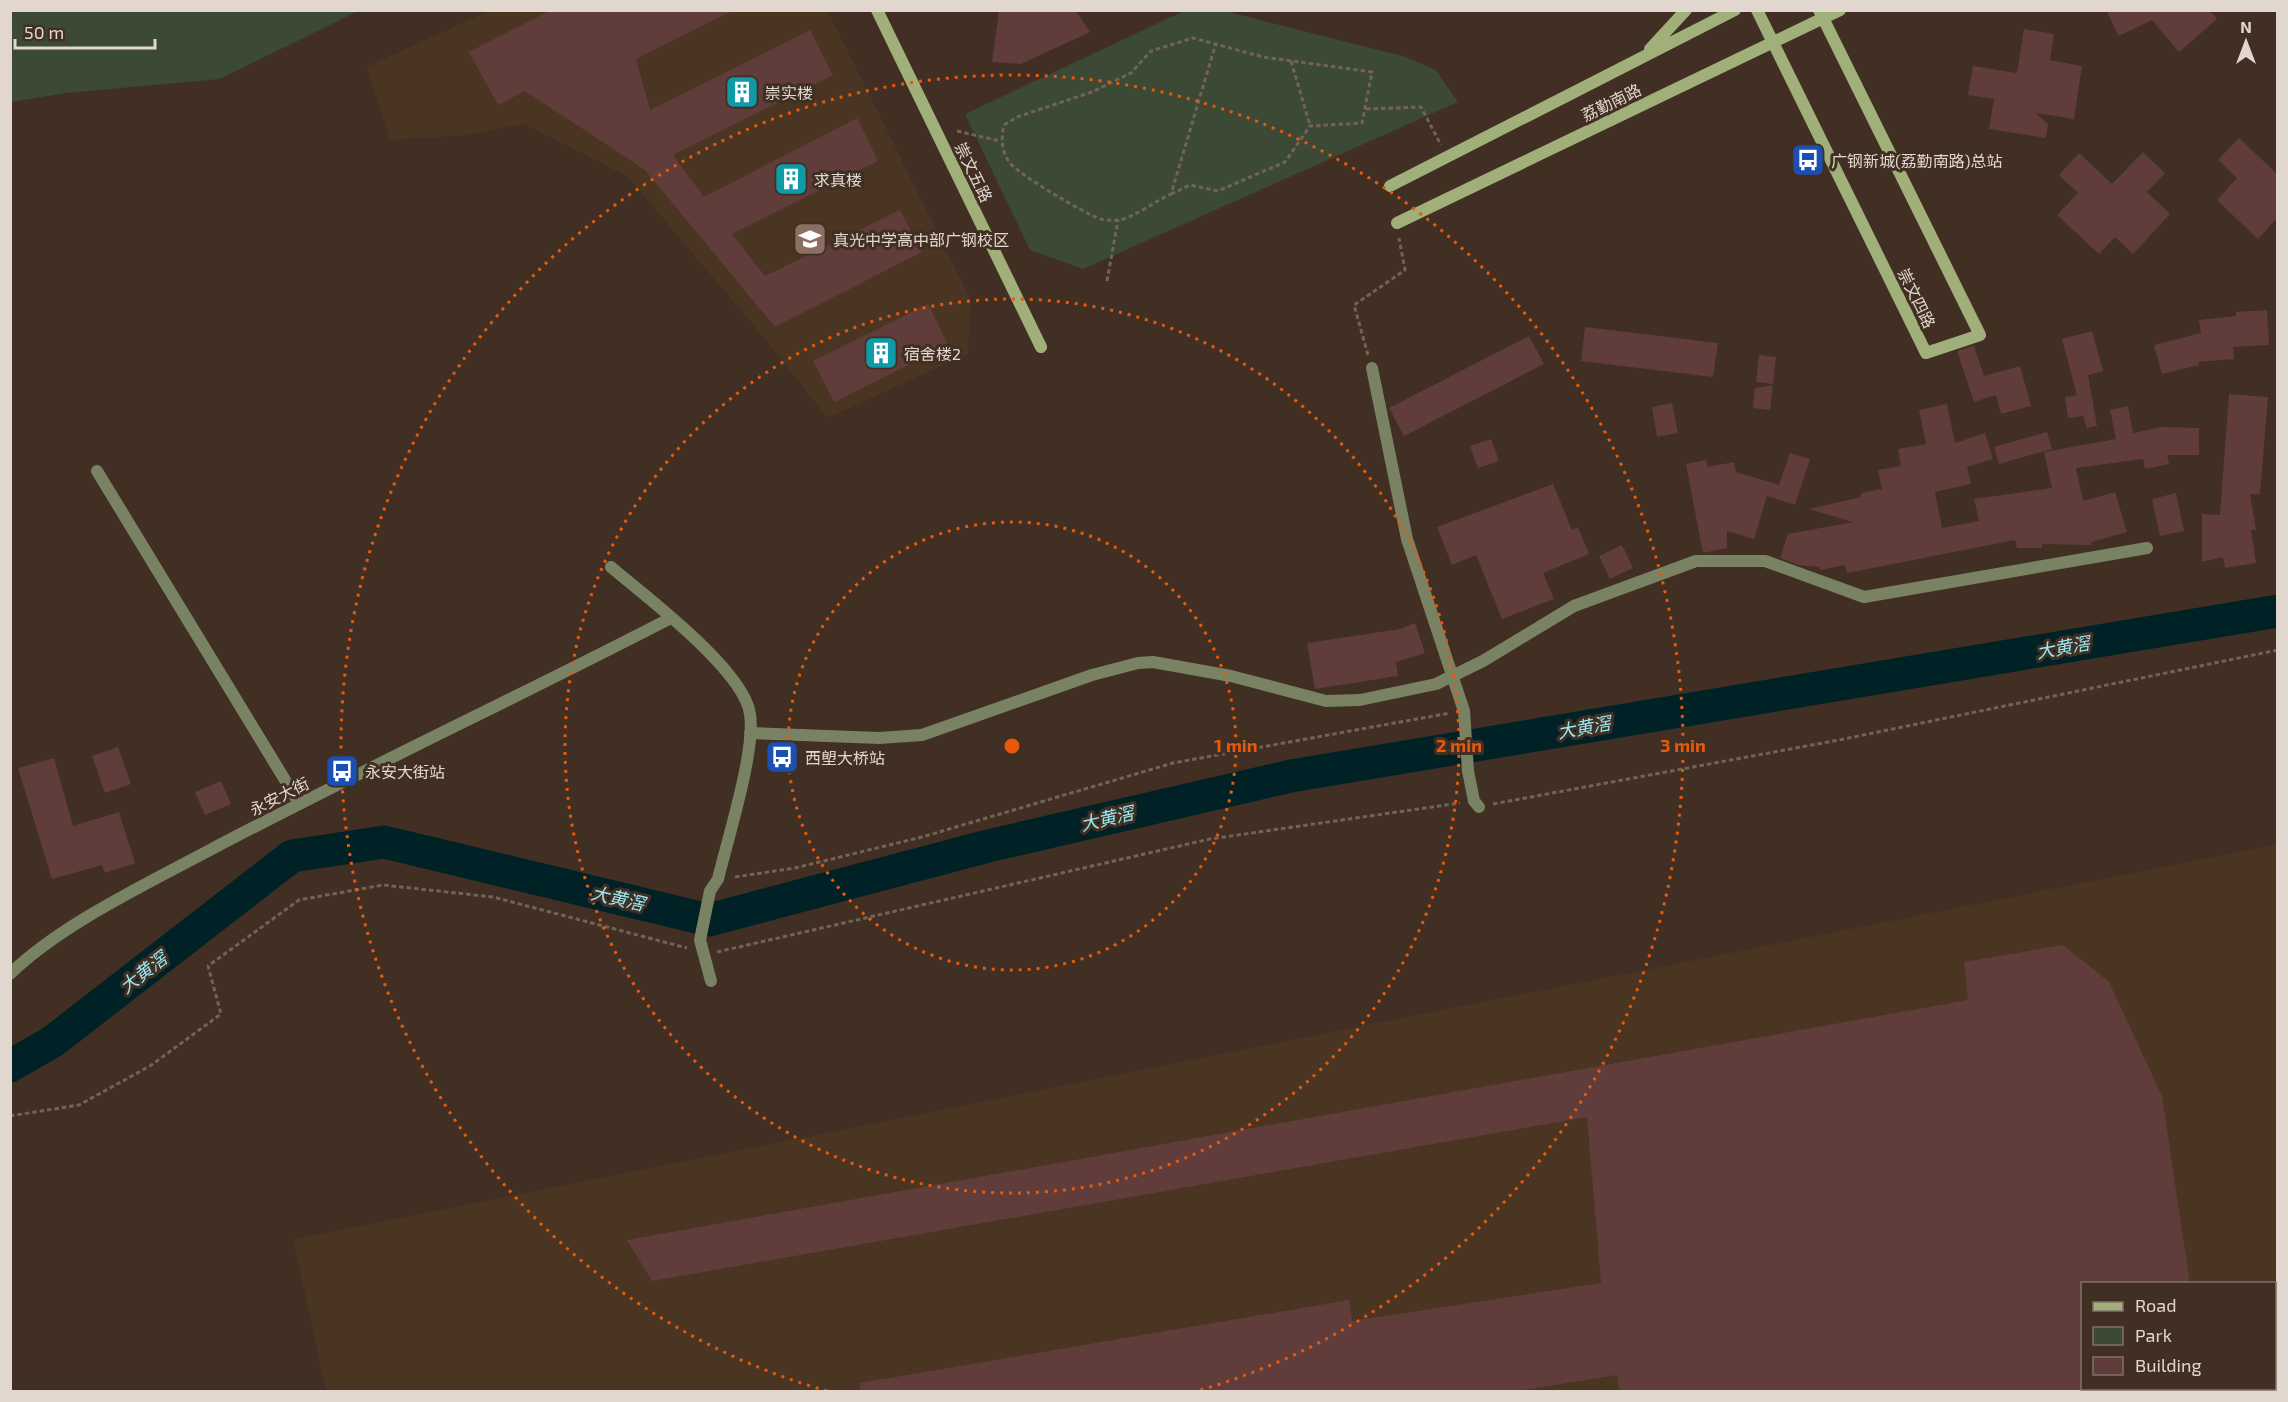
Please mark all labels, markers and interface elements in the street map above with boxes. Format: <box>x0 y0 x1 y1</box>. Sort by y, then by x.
scale bar <box>15 12 154 50</box>
north arrow <box>2216 12 2276 72</box>
text: N <box>2240 17 2252 36</box>
text: 50 m <box>24 21 64 43</box>
building icon: 崇实楼 <box>724 74 760 110</box>
street label: 荔勤南路 <box>1578 79 1644 125</box>
place label: 崇实楼 <box>765 83 813 102</box>
street label: 崇文五路 <box>951 139 997 205</box>
bus stop icon: 广钢新城(荔勤南路)总站 <box>1790 142 1826 178</box>
place label: 广钢新城(荔勤南路)总站 <box>1831 151 2003 170</box>
building icon: 求真楼 <box>773 161 809 197</box>
place label: 求真楼 <box>814 170 862 189</box>
school or university icon: 真光中学高中部广钢校区 <box>792 221 828 257</box>
place label: 真光中学高中部广钢校区 <box>833 230 1009 249</box>
street label: 崇文四路 <box>1894 265 1940 331</box>
building icon: 宿舍楼2 <box>863 335 899 371</box>
place label: 宿舍楼2 <box>904 344 961 363</box>
water label: 大黄滘 <box>2035 631 2094 663</box>
water label: 大黄滘 <box>1556 711 1615 743</box>
text: 1 min <box>1214 734 1258 756</box>
text: 2 min <box>1436 734 1482 756</box>
text: 3 min <box>1660 734 1706 756</box>
centre of rings <box>1002 736 1022 756</box>
bus stop icon: 西塱大桥站 <box>764 739 800 775</box>
place label: 西塱大桥站 <box>805 748 885 767</box>
bus stop icon: 永安大街站 <box>324 753 360 789</box>
place label: 永安大街站 <box>365 762 445 781</box>
street label: 永安大街 <box>246 773 312 819</box>
water label: 大黄滘 <box>1078 801 1139 835</box>
water label: 大黄滘 <box>589 881 650 915</box>
water label: 大黄滘 <box>115 945 173 997</box>
legend <box>2081 1282 2276 1390</box>
text: Road <box>2135 1294 2176 1316</box>
text: Park <box>2135 1324 2172 1346</box>
text: Building <box>2135 1354 2202 1376</box>

